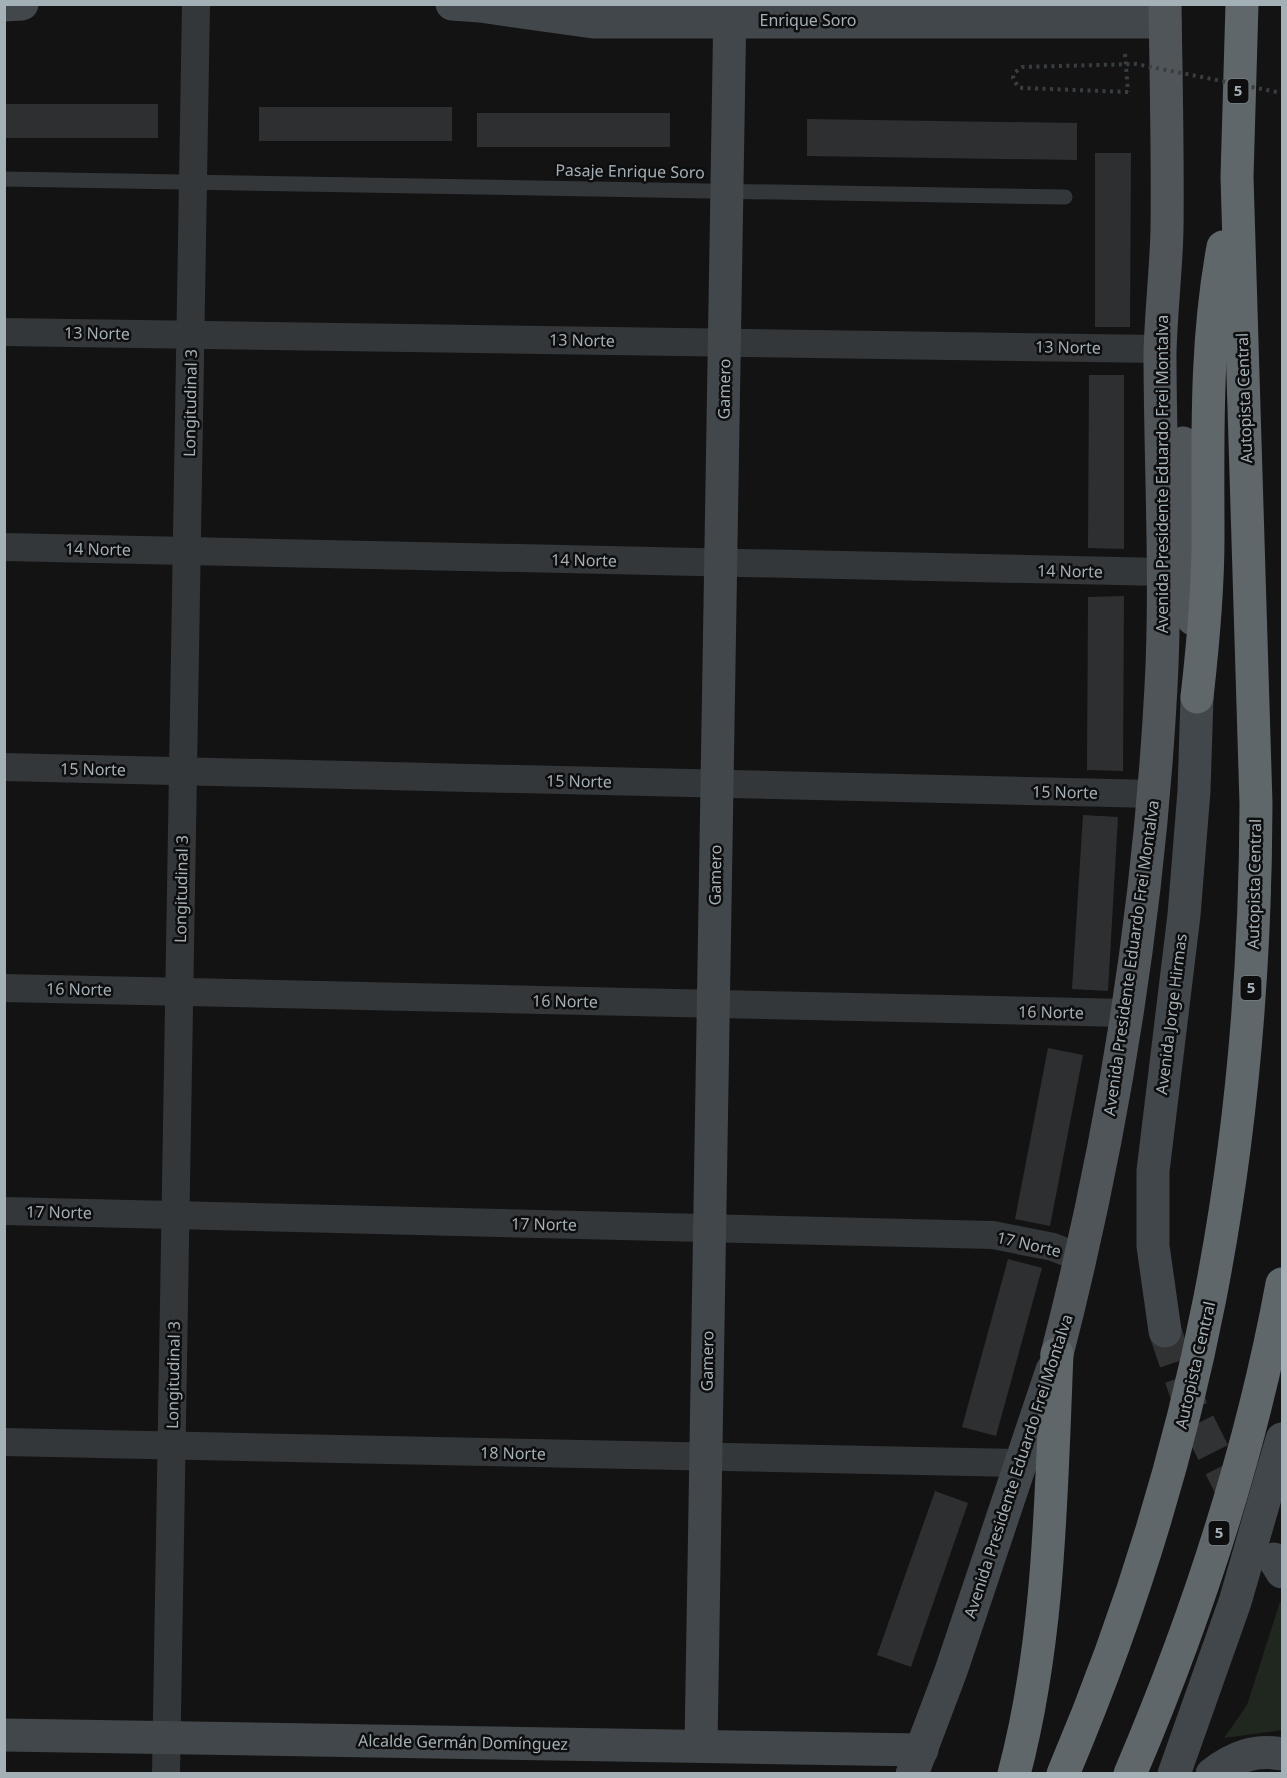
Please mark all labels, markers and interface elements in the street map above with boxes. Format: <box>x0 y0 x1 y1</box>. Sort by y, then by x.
street label: Enrique Soro <box>760 9 856 31</box>
road number: 5 <box>1228 79 1248 103</box>
street label: Pasaje Enrique Soro <box>555 159 705 183</box>
street label: Avenida Presidente Eduardo Frei Montalva <box>1151 315 1173 633</box>
street label: 13 Norte <box>64 321 130 345</box>
street label: 13 Norte <box>549 328 615 352</box>
street label: Autopista Central <box>1231 332 1257 464</box>
street label: 13 Norte <box>1035 335 1101 359</box>
street label: Longitudinal 3 <box>178 349 202 457</box>
street label: Gamero <box>712 359 736 419</box>
street label: 14 Norte <box>65 537 131 561</box>
street label: 14 Norte <box>551 548 617 572</box>
street label: 14 Norte <box>1037 559 1103 583</box>
street label: 15 Norte <box>60 757 126 781</box>
street label: 15 Norte <box>546 769 612 793</box>
street label: 15 Norte <box>1032 780 1098 804</box>
street label: Avenida Presidente Eduardo Frei Montalva <box>1098 799 1164 1117</box>
street label: Autopista Central <box>1242 819 1266 949</box>
street label: Longitudinal 3 <box>169 835 193 943</box>
street label: Gamero <box>703 845 727 905</box>
street label: Avenida Jorge Hirmas <box>1150 932 1192 1096</box>
road number: 5 <box>1240 976 1262 1000</box>
street label: 16 Norte <box>46 977 112 1001</box>
street label: 16 Norte <box>532 989 598 1013</box>
street label: 16 Norte <box>1018 1000 1084 1024</box>
street label: 17 Norte <box>26 1200 92 1224</box>
street label: 17 Norte <box>511 1212 577 1236</box>
street label: 17 Norte <box>995 1226 1063 1262</box>
street label: Autopista Central <box>1170 1299 1220 1431</box>
street label: Avenida Presidente Eduardo Frei Montalva <box>958 1311 1078 1621</box>
street label: Longitudinal 3 <box>161 1321 185 1429</box>
street label: Gamero <box>695 1331 719 1391</box>
street label: 18 Norte <box>480 1441 546 1465</box>
road number: 5 <box>1208 1521 1230 1545</box>
street label: Alcalde Germán Domínguez <box>358 1729 568 1755</box>

